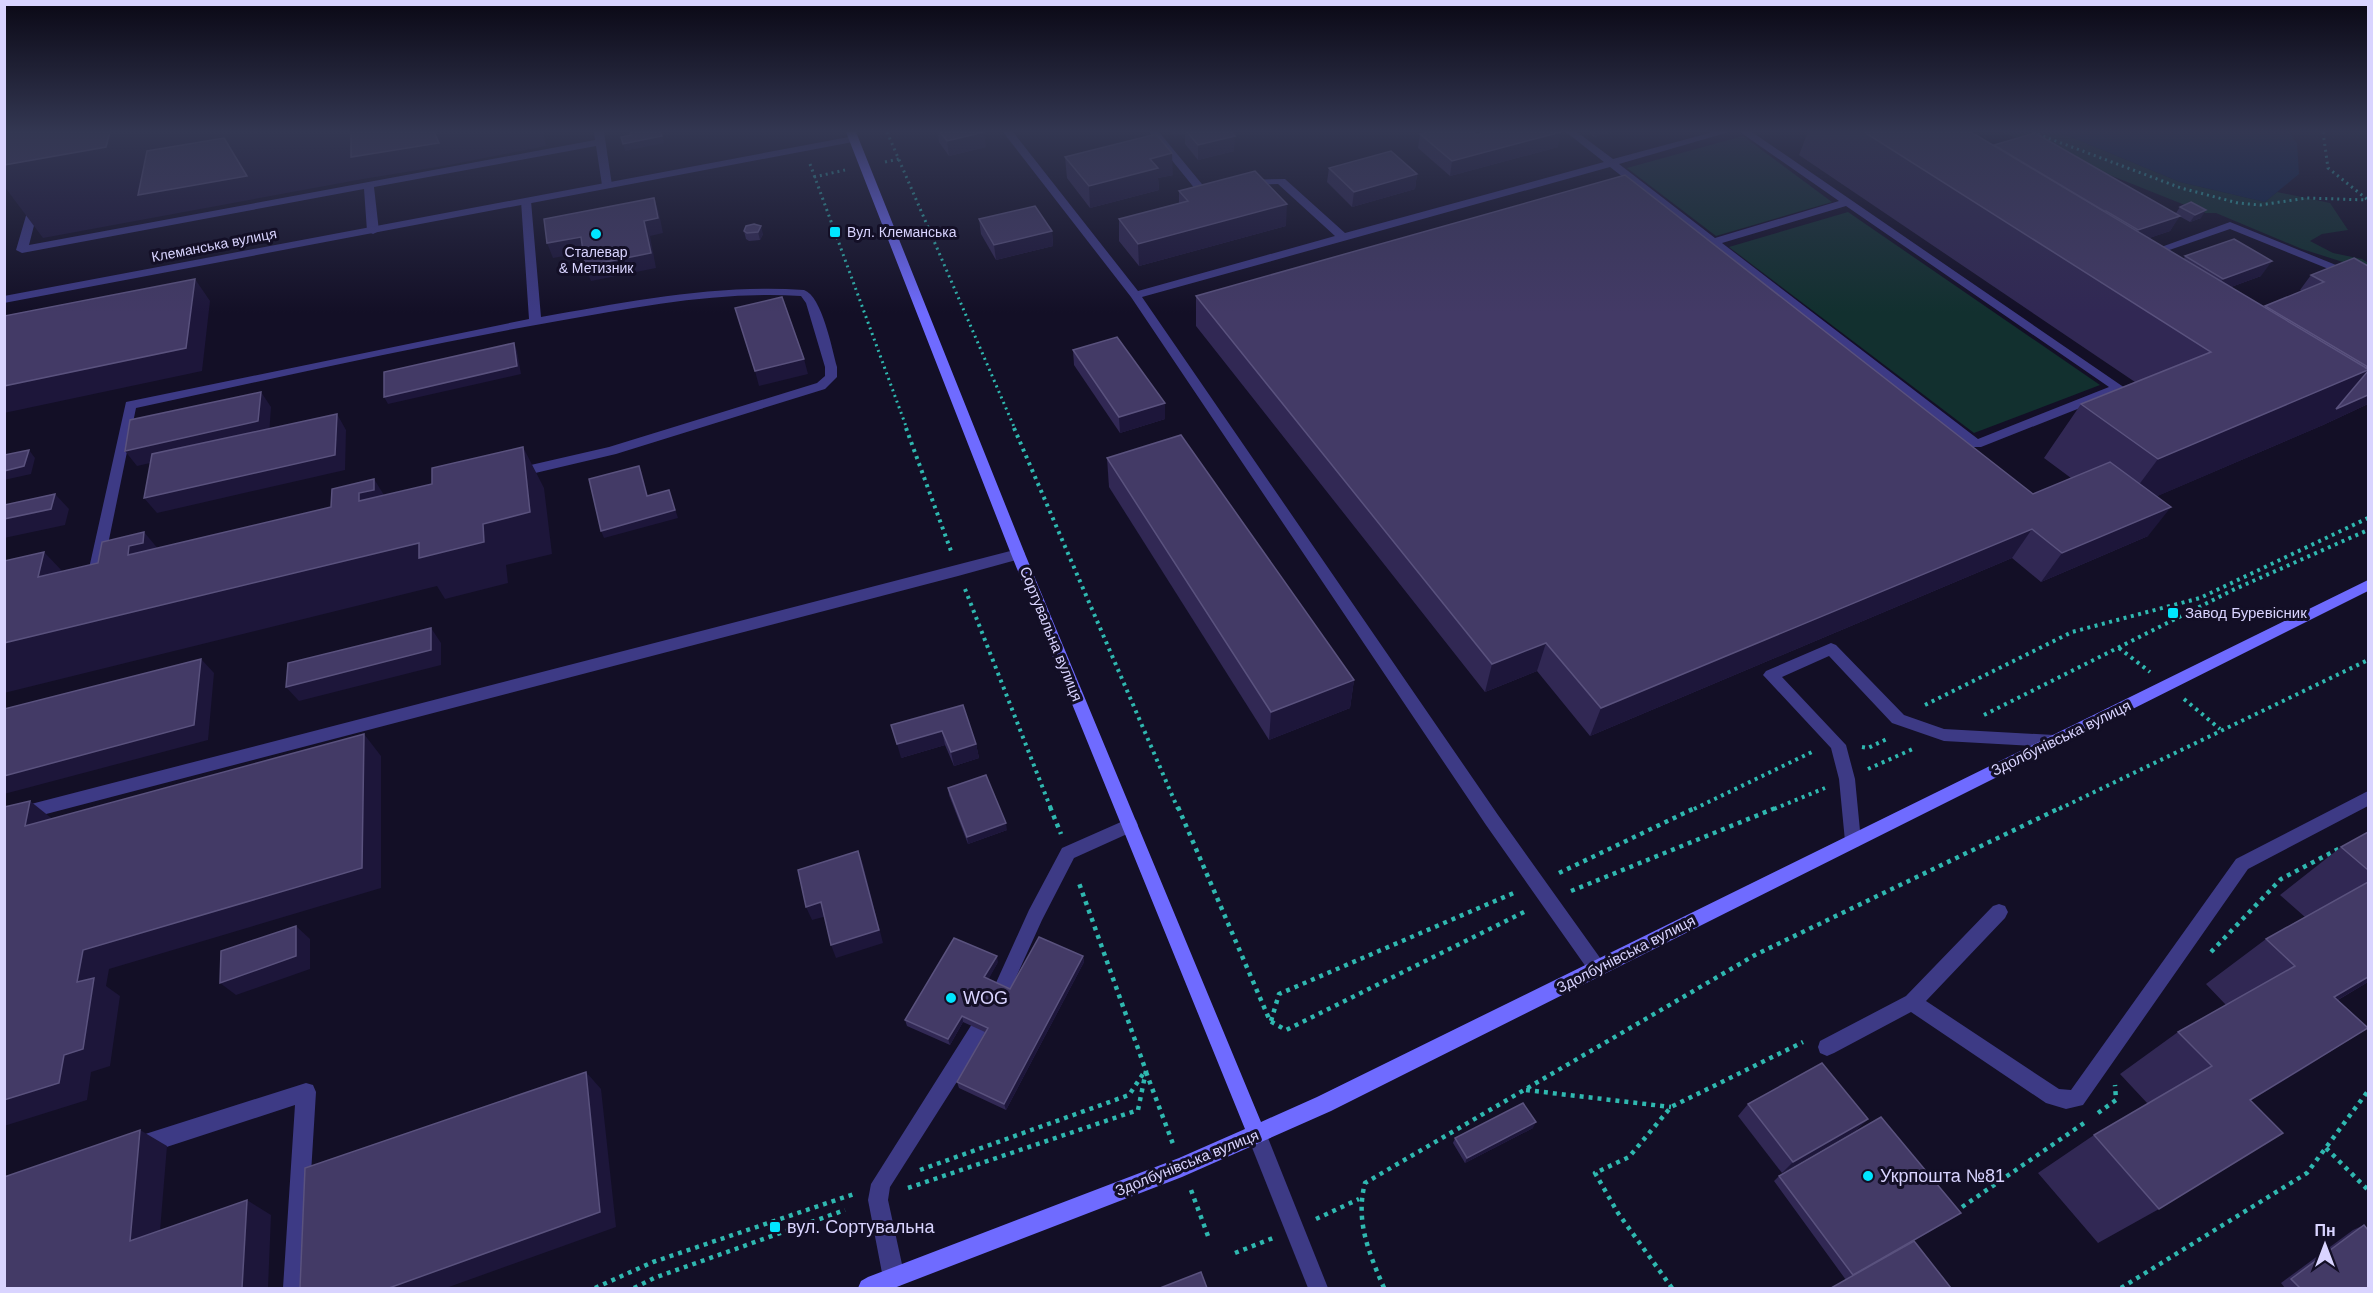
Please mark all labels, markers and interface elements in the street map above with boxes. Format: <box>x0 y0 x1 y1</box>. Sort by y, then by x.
place label: Вул. Клеманська <box>847 224 957 240</box>
street label: Клеманська вулиця <box>150 225 278 265</box>
marker: Вул. Клеманська <box>828 225 842 239</box>
marker: Сталевар & Метизник <box>589 227 603 241</box>
place label: Сталевар & Метизник <box>559 244 634 276</box>
street label: Сортувальна вулиця <box>1017 564 1086 704</box>
place label: Завод Буревісник <box>2185 604 2307 621</box>
marker: Завод Буревісник <box>2166 606 2180 620</box>
street label: Здолбунівська вулиця <box>1988 696 2133 779</box>
street label: Здолбунівська вулиця <box>1554 911 1698 996</box>
place label: WOG <box>963 988 1008 1008</box>
marker: WOG <box>944 991 958 1005</box>
street label: Здолбунівська вулиця <box>1113 1126 1261 1199</box>
place label: Укрпошта №81 <box>1880 1166 2005 1186</box>
marker: Укрпошта №81 <box>1861 1169 1875 1183</box>
north arrow <box>2295 1215 2355 1275</box>
place label: вул. Сортувальна <box>787 1217 936 1237</box>
marker: вул. Сортувальна <box>768 1220 782 1234</box>
text: Пн <box>2314 1222 2336 1239</box>

